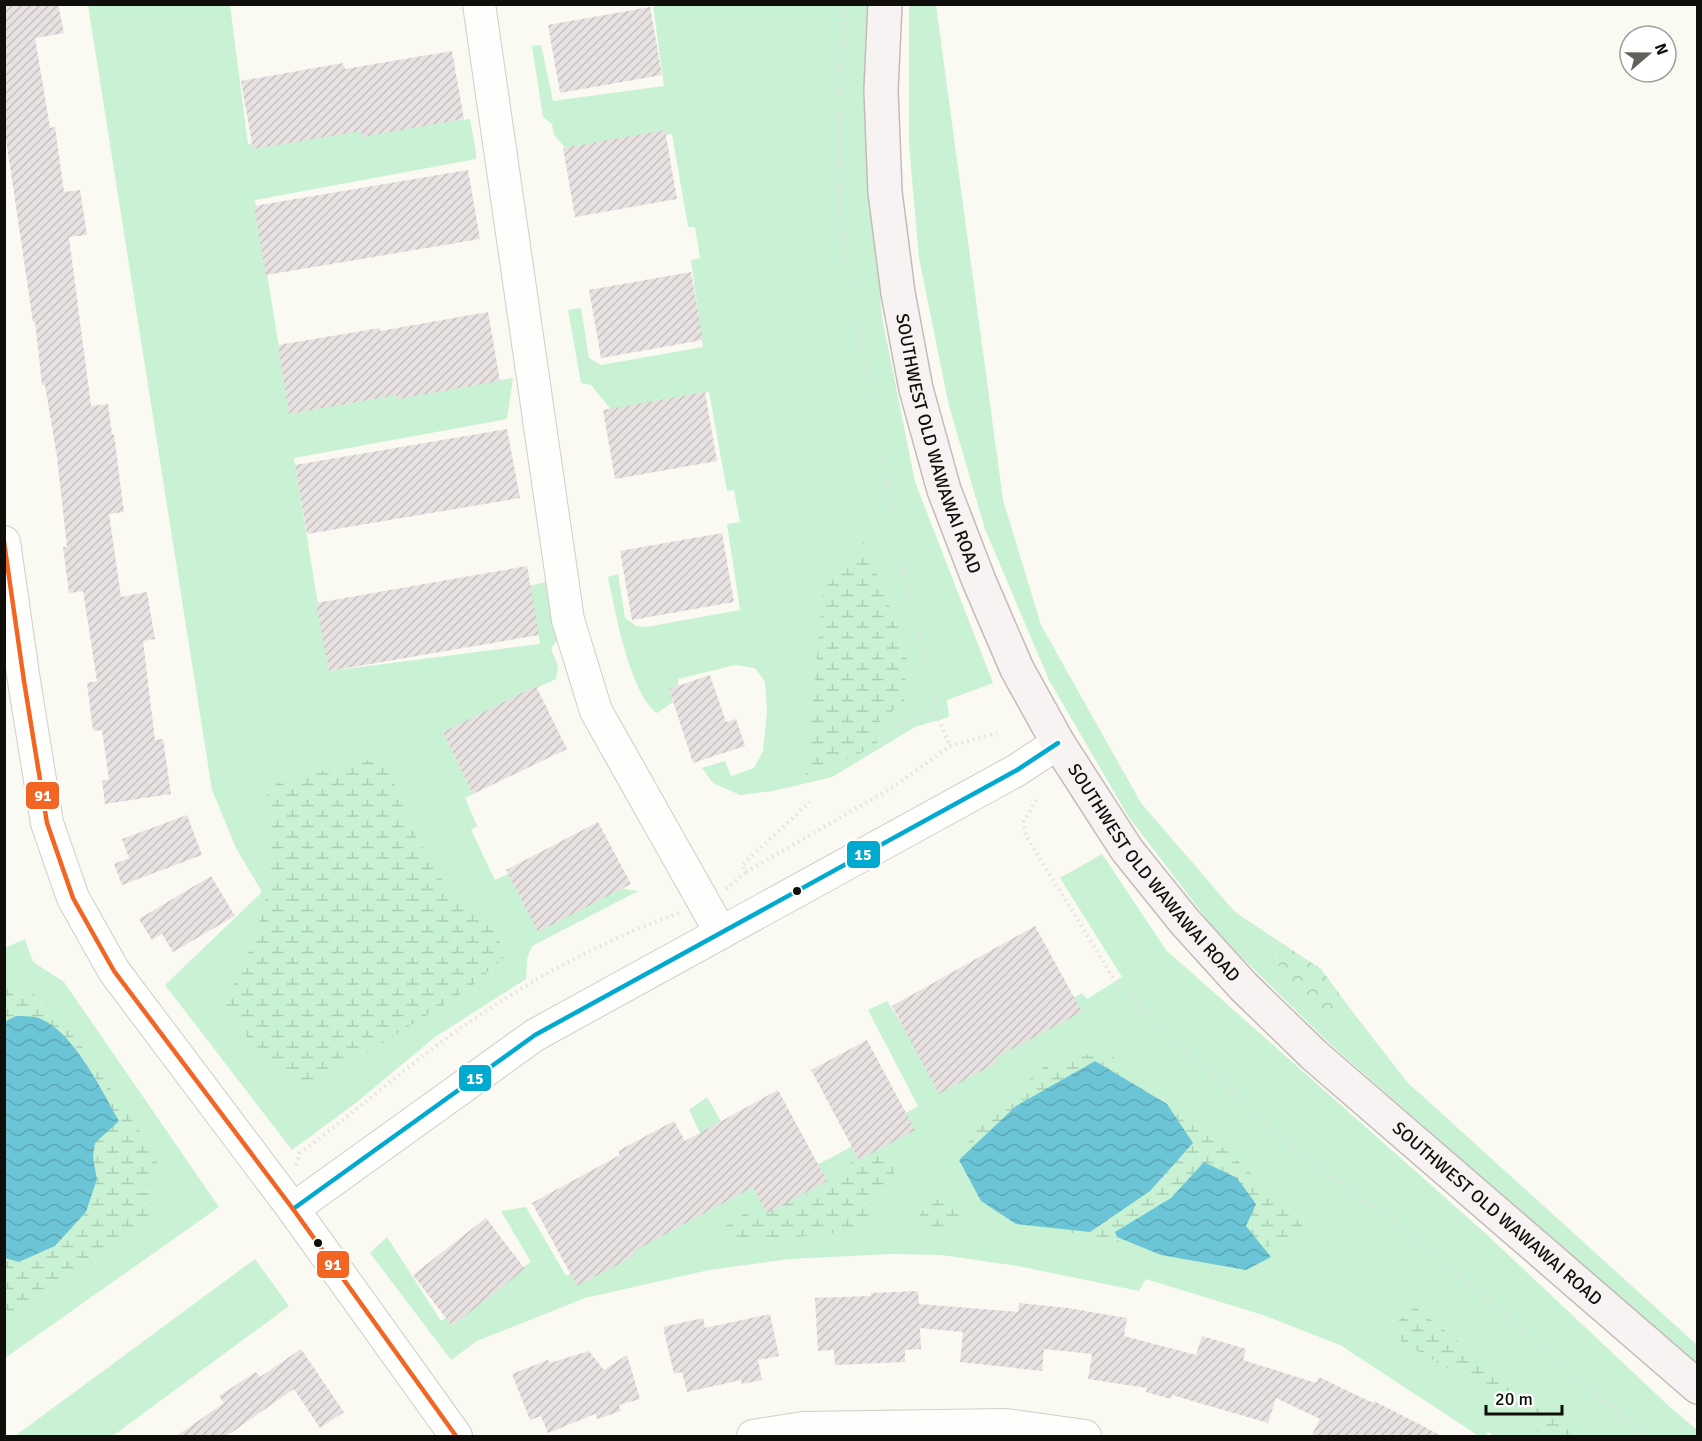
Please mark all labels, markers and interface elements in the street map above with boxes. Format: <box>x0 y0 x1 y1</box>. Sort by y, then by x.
north arrow <box>1618 24 1678 84</box>
text: N <box>1650 41 1672 58</box>
street label: SOUTHWEST OLD WAWAWAI ROAD <box>891 312 986 577</box>
street label: SOUTHWEST OLD WAWAWAI ROAD <box>1063 759 1245 986</box>
line badge: 91 <box>25 781 60 810</box>
text: 91 <box>34 786 52 806</box>
line badge: 15 <box>846 840 881 869</box>
text: 15 <box>854 845 872 865</box>
unlabelled marker <box>791 885 803 897</box>
line badge: 15 <box>458 1064 492 1092</box>
text: 15 <box>466 1069 484 1089</box>
street label: SOUTHWEST OLD WAWAWAI ROAD <box>1388 1117 1607 1310</box>
unlabelled marker <box>312 1237 324 1249</box>
line badge: 91 <box>316 1250 350 1279</box>
text: 91 <box>324 1255 342 1275</box>
scale bar <box>1486 1378 1562 1416</box>
text: 20 m <box>1495 1388 1533 1410</box>

